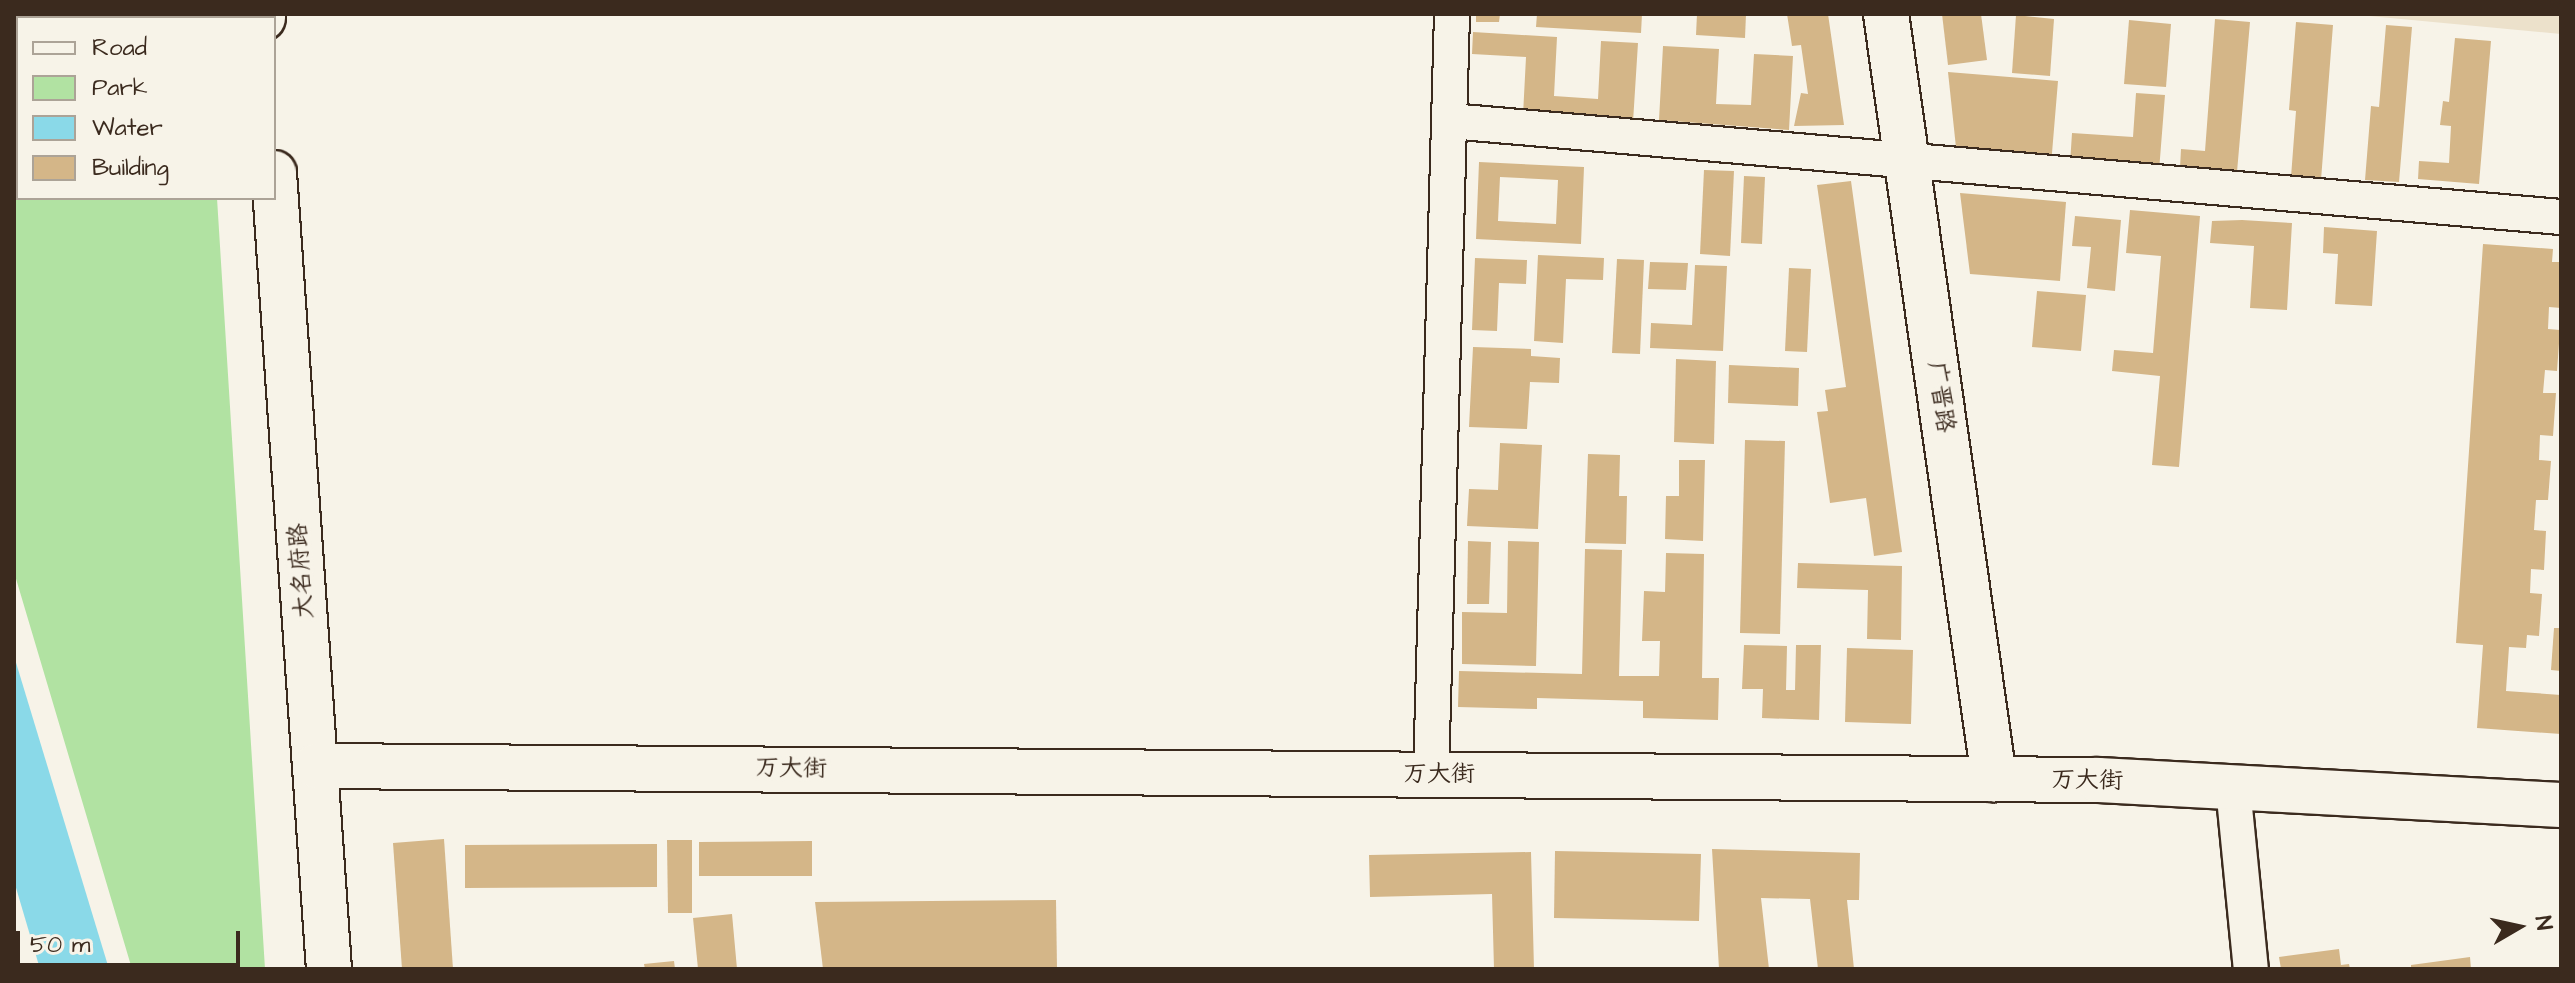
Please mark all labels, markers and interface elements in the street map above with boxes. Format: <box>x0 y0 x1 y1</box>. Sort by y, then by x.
legend <box>16 16 276 200</box>
text: Road <box>92 31 147 65</box>
text: Park <box>92 71 148 105</box>
text: Water <box>92 111 163 145</box>
text: Building <box>92 151 169 185</box>
street label: 广晋路 <box>1921 359 1959 435</box>
street label: 大名府路 <box>284 522 320 620</box>
street label: 万大街 <box>755 754 827 784</box>
street label: 万大街 <box>1403 761 1475 789</box>
street label: 万大街 <box>2051 766 2123 796</box>
north arrow <box>2479 887 2559 967</box>
text: N <box>2527 914 2560 932</box>
scale bar <box>20 915 244 965</box>
text: 50 m <box>30 928 90 962</box>

